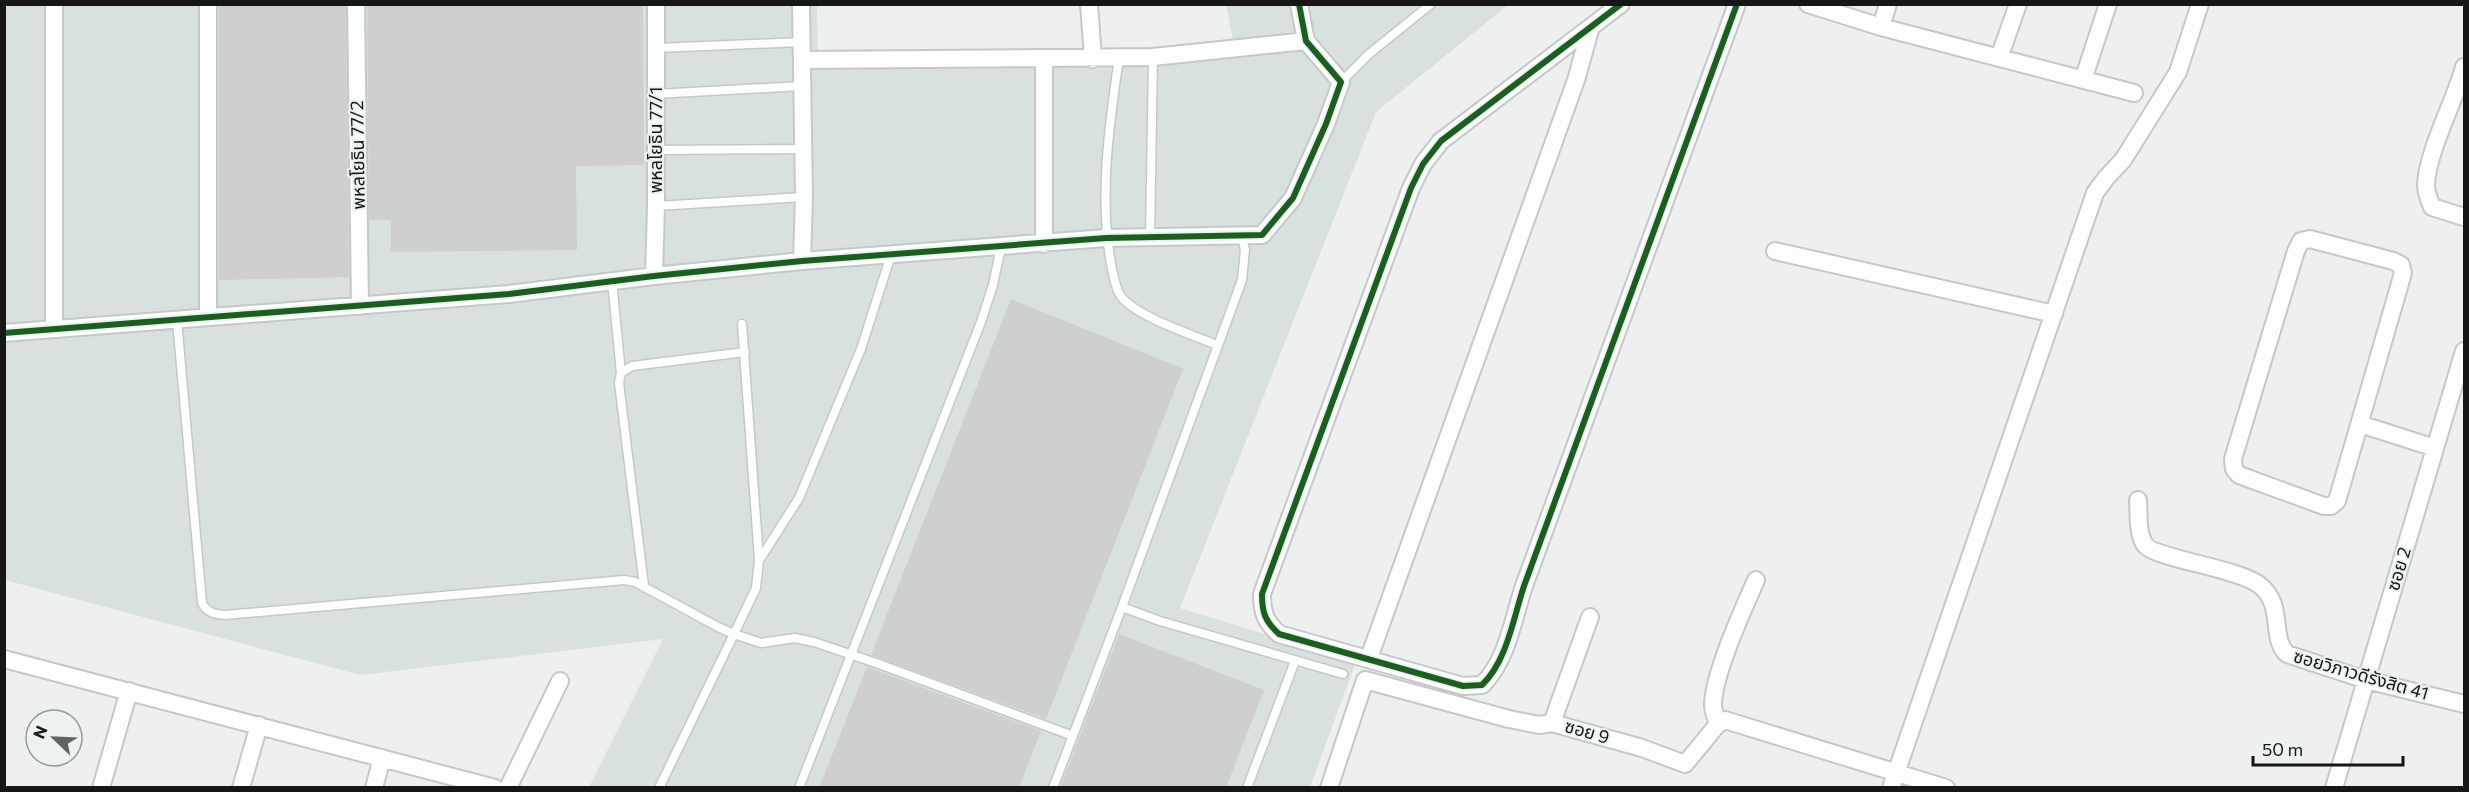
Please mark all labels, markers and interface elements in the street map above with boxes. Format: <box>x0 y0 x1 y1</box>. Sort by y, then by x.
street label: พหลโยธิน 77/1 <box>644 87 666 193</box>
street label: พหลโยธิน 77/2 <box>345 100 369 210</box>
street label: ซอย 2 <box>2381 544 2415 593</box>
street label: ซอยวิภาวดีรังสิต 41 <box>2291 644 2431 704</box>
north arrow <box>24 708 84 768</box>
street label: ซอย 9 <box>1562 714 1612 748</box>
text: N <box>29 723 51 741</box>
scale bar <box>2253 729 2403 767</box>
text: 50 m <box>2262 738 2303 760</box>

